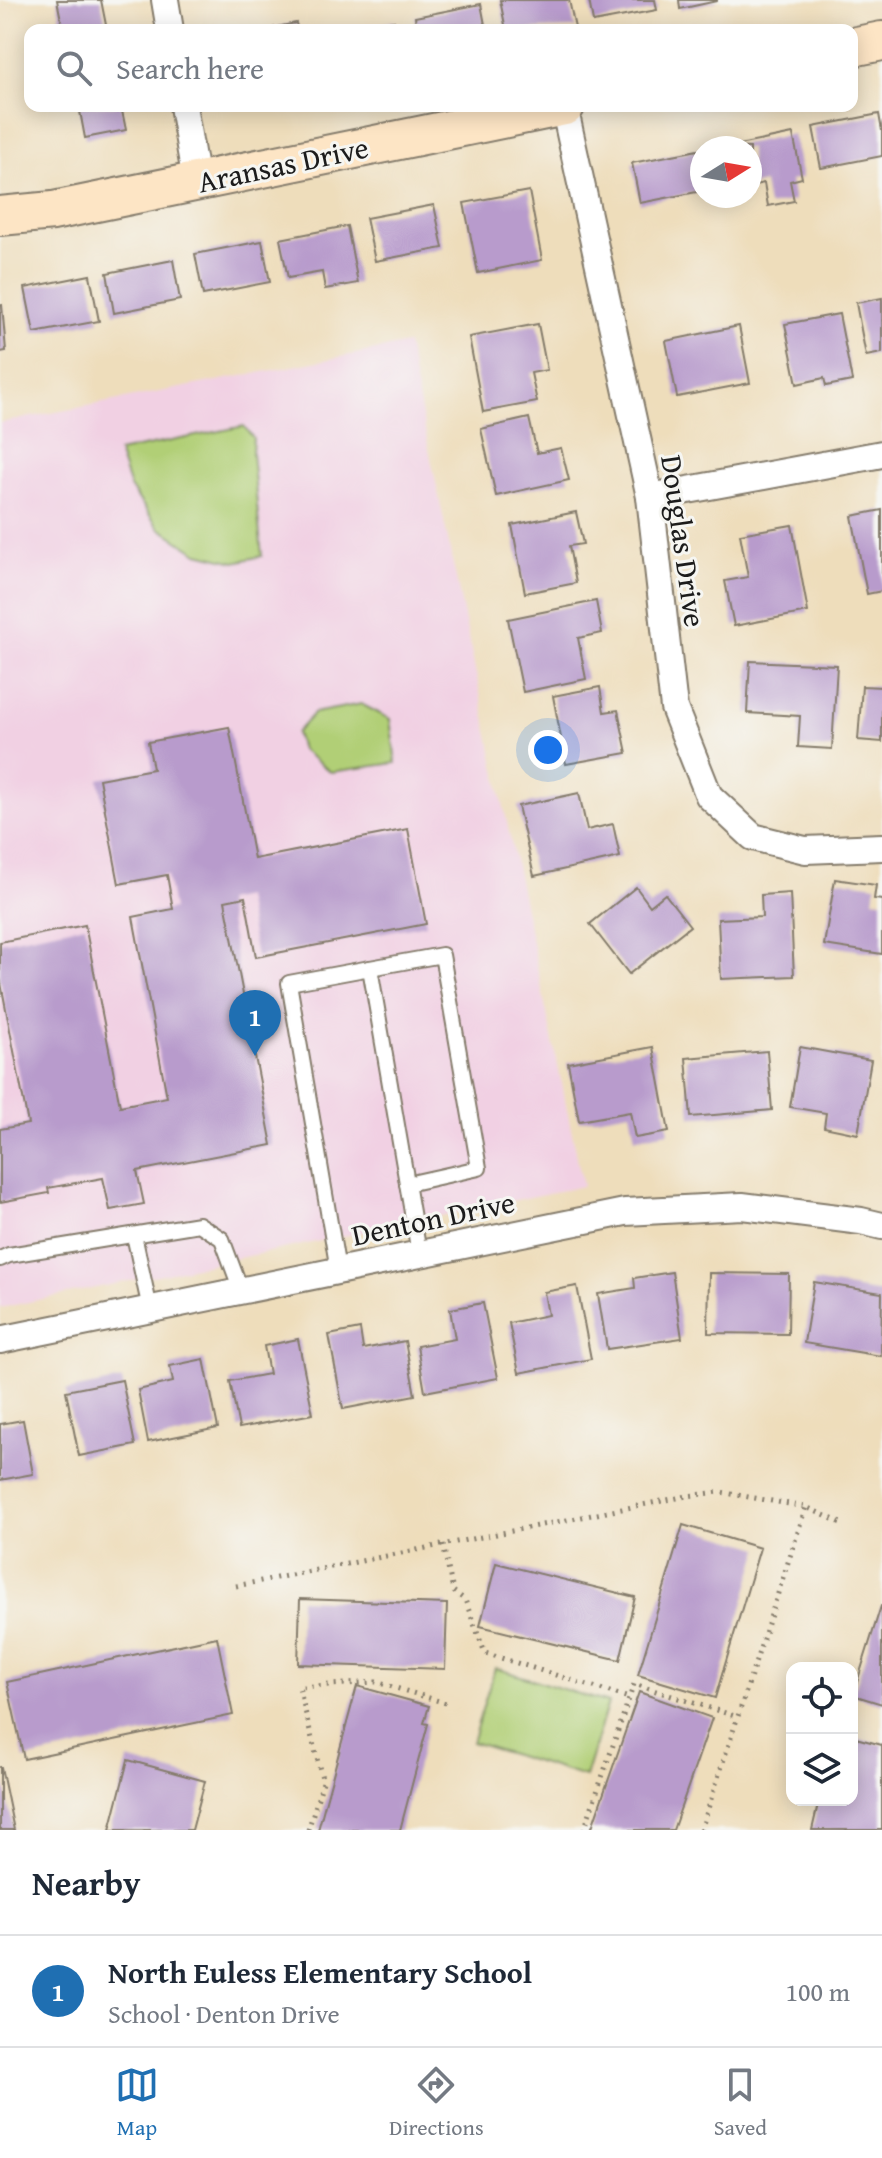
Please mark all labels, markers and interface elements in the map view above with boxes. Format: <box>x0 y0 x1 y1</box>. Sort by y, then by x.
search box <box>24 24 858 112</box>
icon: search <box>52 46 96 90</box>
text: Search here <box>116 46 264 90</box>
street label: Aransas Drive <box>194 124 372 204</box>
north arrow <box>690 136 762 208</box>
street label: Douglas Drive <box>650 452 718 630</box>
your location <box>528 730 568 770</box>
pin: 1 <box>229 990 281 1056</box>
street label: Denton Drive <box>347 1179 519 1257</box>
map controls <box>786 1662 858 1806</box>
button: locate <box>786 1662 858 1734</box>
button: layers <box>786 1734 858 1806</box>
text: Nearby <box>32 1858 141 1907</box>
text: North Euless Elementary School <box>108 1950 532 1994</box>
text: 1 <box>51 1972 65 2011</box>
text: 100 m <box>785 1972 850 2011</box>
text: School · Denton Drive <box>108 1994 340 2033</box>
tab: Map <box>115 2063 159 2143</box>
tab: Directions <box>389 2063 484 2143</box>
tab: Saved <box>714 2063 767 2143</box>

